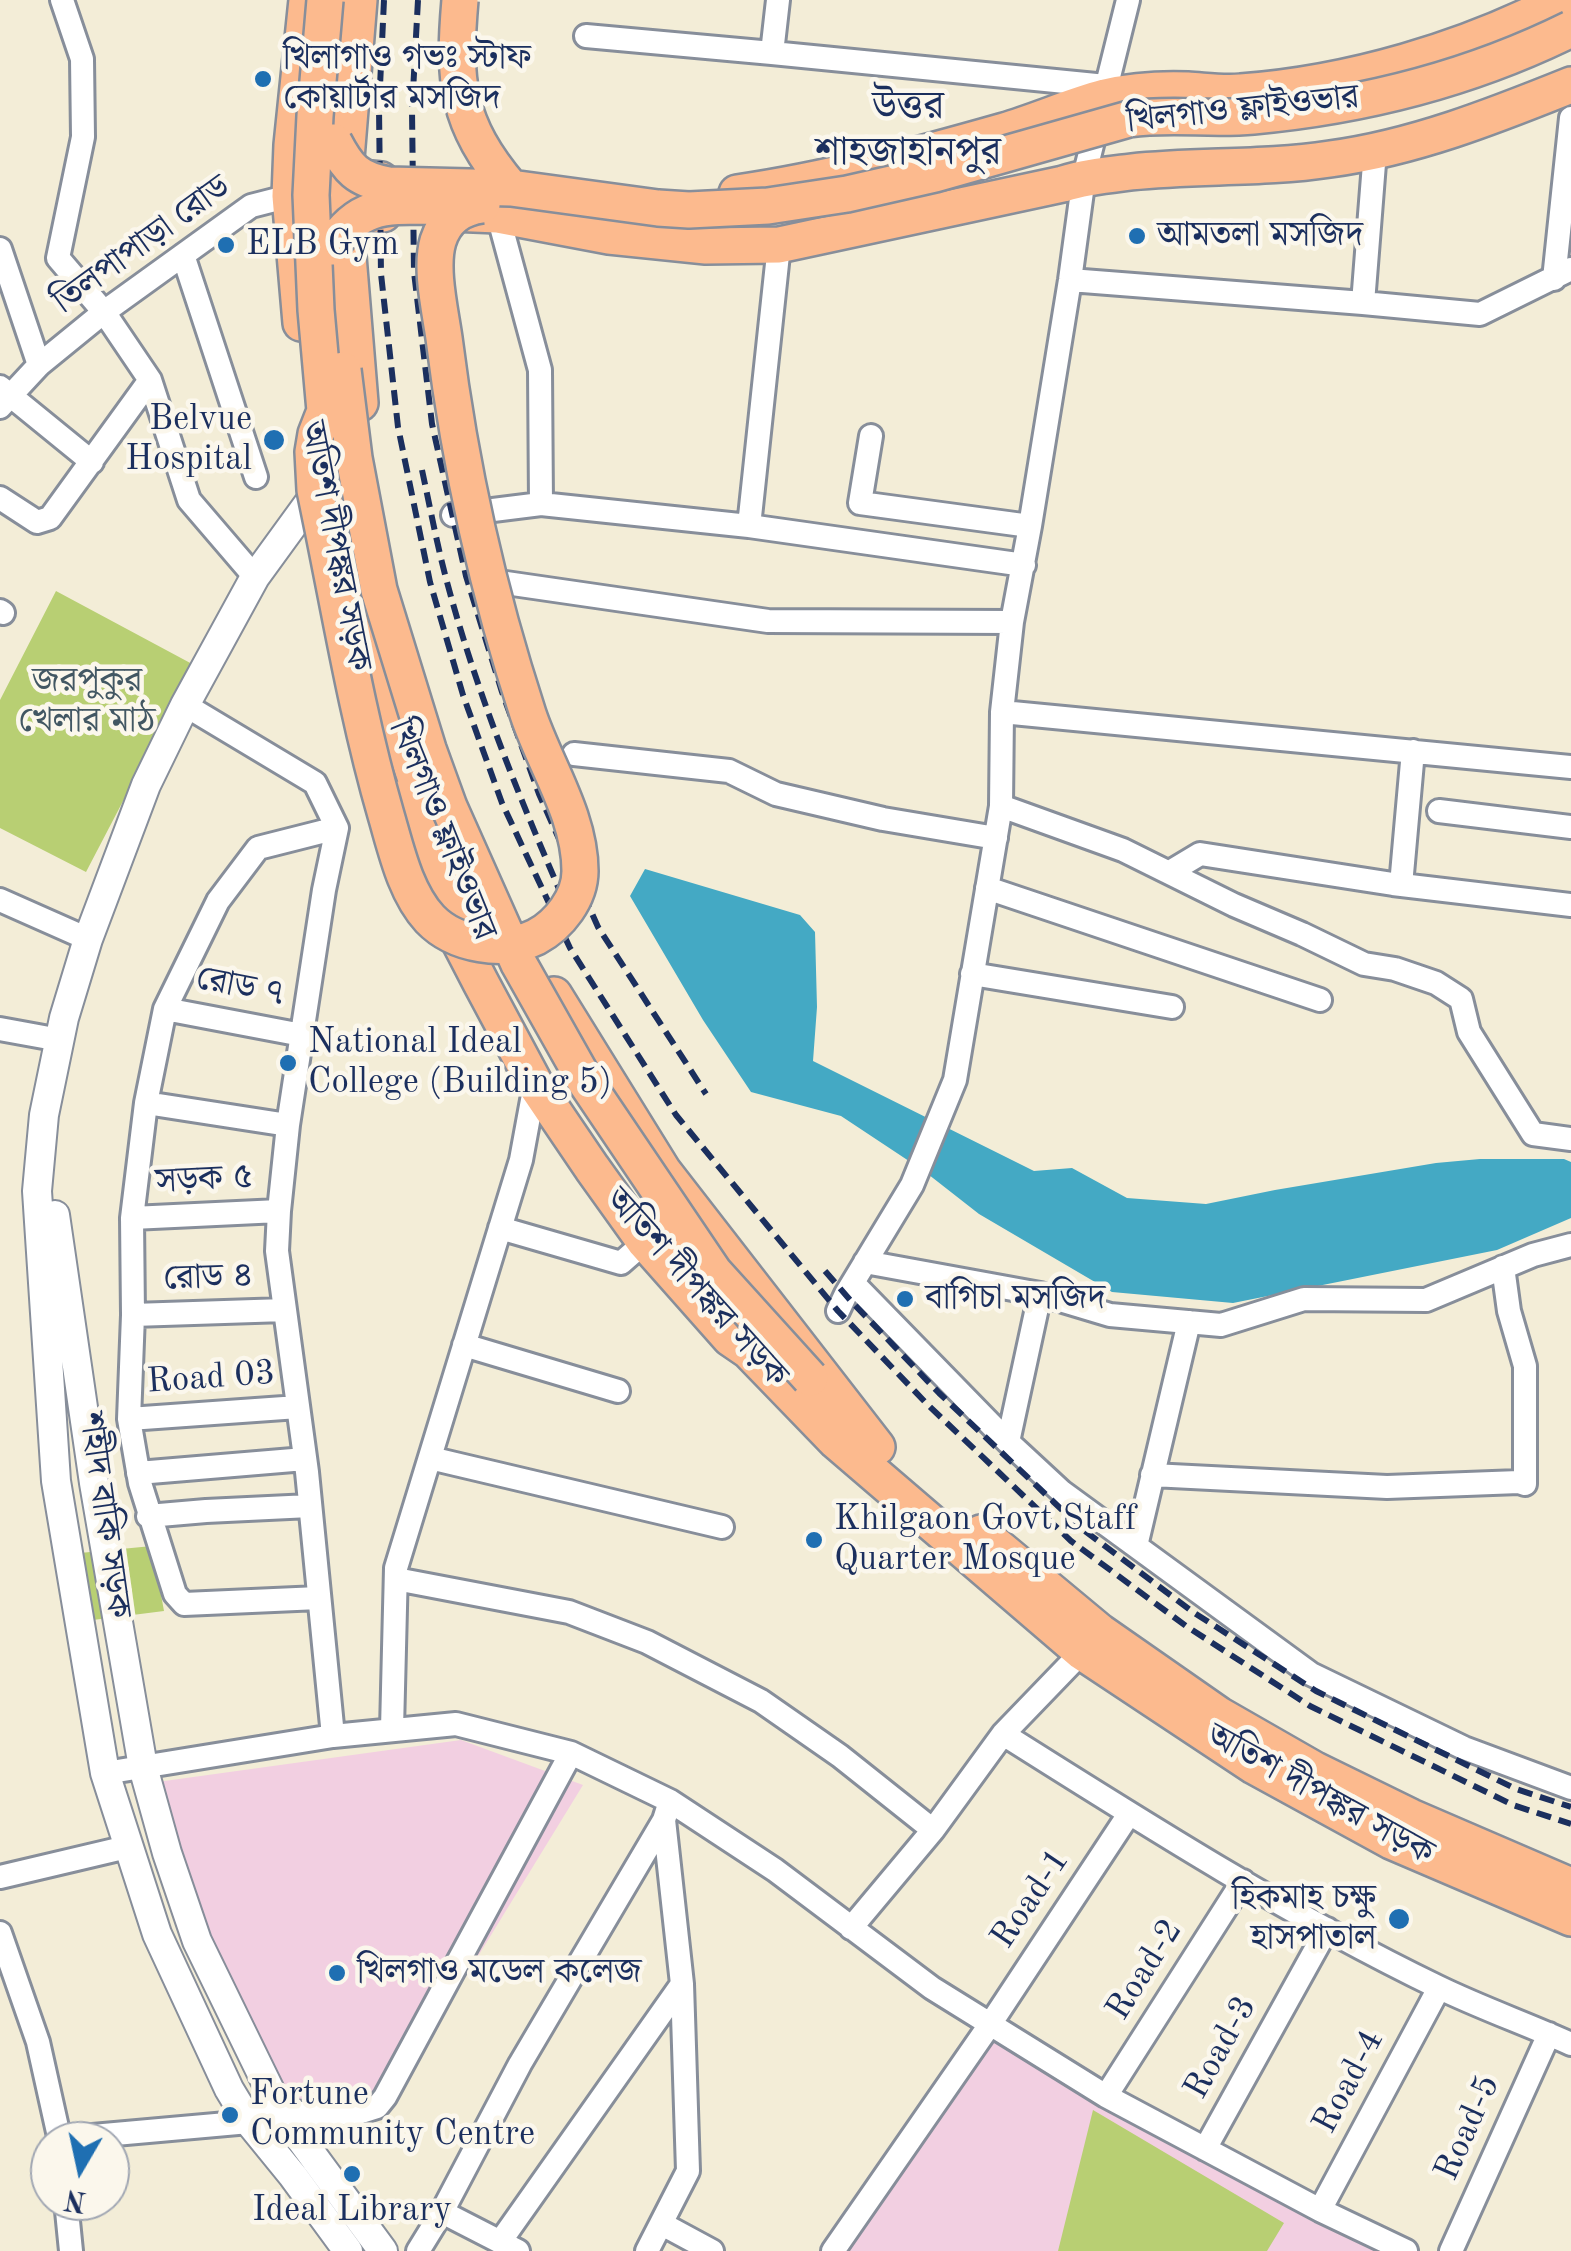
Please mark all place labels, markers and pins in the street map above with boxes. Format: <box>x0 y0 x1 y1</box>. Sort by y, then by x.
place label: খিলাগাও গভঃ স্টাফ কোয়ার্টার মসজিদ <box>283 38 531 120</box>
marker: খিলাগাও গভঃ স্টাফ কোয়ার্টার মসজিদ <box>252 68 274 90</box>
place label: আমতলা মসজিদ <box>1157 215 1363 257</box>
place label: ELB Gym <box>246 224 399 266</box>
marker: আমতলা মসজিদ <box>1126 225 1148 247</box>
marker: ELB Gym <box>215 234 237 256</box>
place label: Belvue Hospital <box>125 399 252 481</box>
marker: Belvue Hospital <box>261 427 287 453</box>
place label: National Ideal College (Building 5) <box>308 1022 612 1104</box>
marker: National Ideal College (Building 5) <box>277 1052 299 1074</box>
place label: বাগিচা মসজিদ <box>925 1278 1105 1320</box>
marker: বাগিচা মসজিদ <box>894 1288 916 1310</box>
place label: Khilgaon Govt Staff Quarter Mosque <box>834 1499 1137 1581</box>
marker: Khilgaon Govt Staff Quarter Mosque <box>803 1529 825 1551</box>
place label: হিকমাহ চক্ষু হাসপাতাল <box>1232 1878 1376 1960</box>
marker: হিকমাহ চক্ষু হাসপাতাল <box>1386 1906 1412 1932</box>
place label: খিলগাও মডেল কলেজ <box>357 1952 642 1994</box>
marker: খিলগাও মডেল কলেজ <box>326 1962 348 1984</box>
place label: Fortune Community Centre <box>250 2074 535 2156</box>
marker: Fortune Community Centre <box>219 2104 241 2126</box>
marker: Ideal Library <box>341 2163 363 2185</box>
place label: Ideal Library <box>252 2190 452 2232</box>

